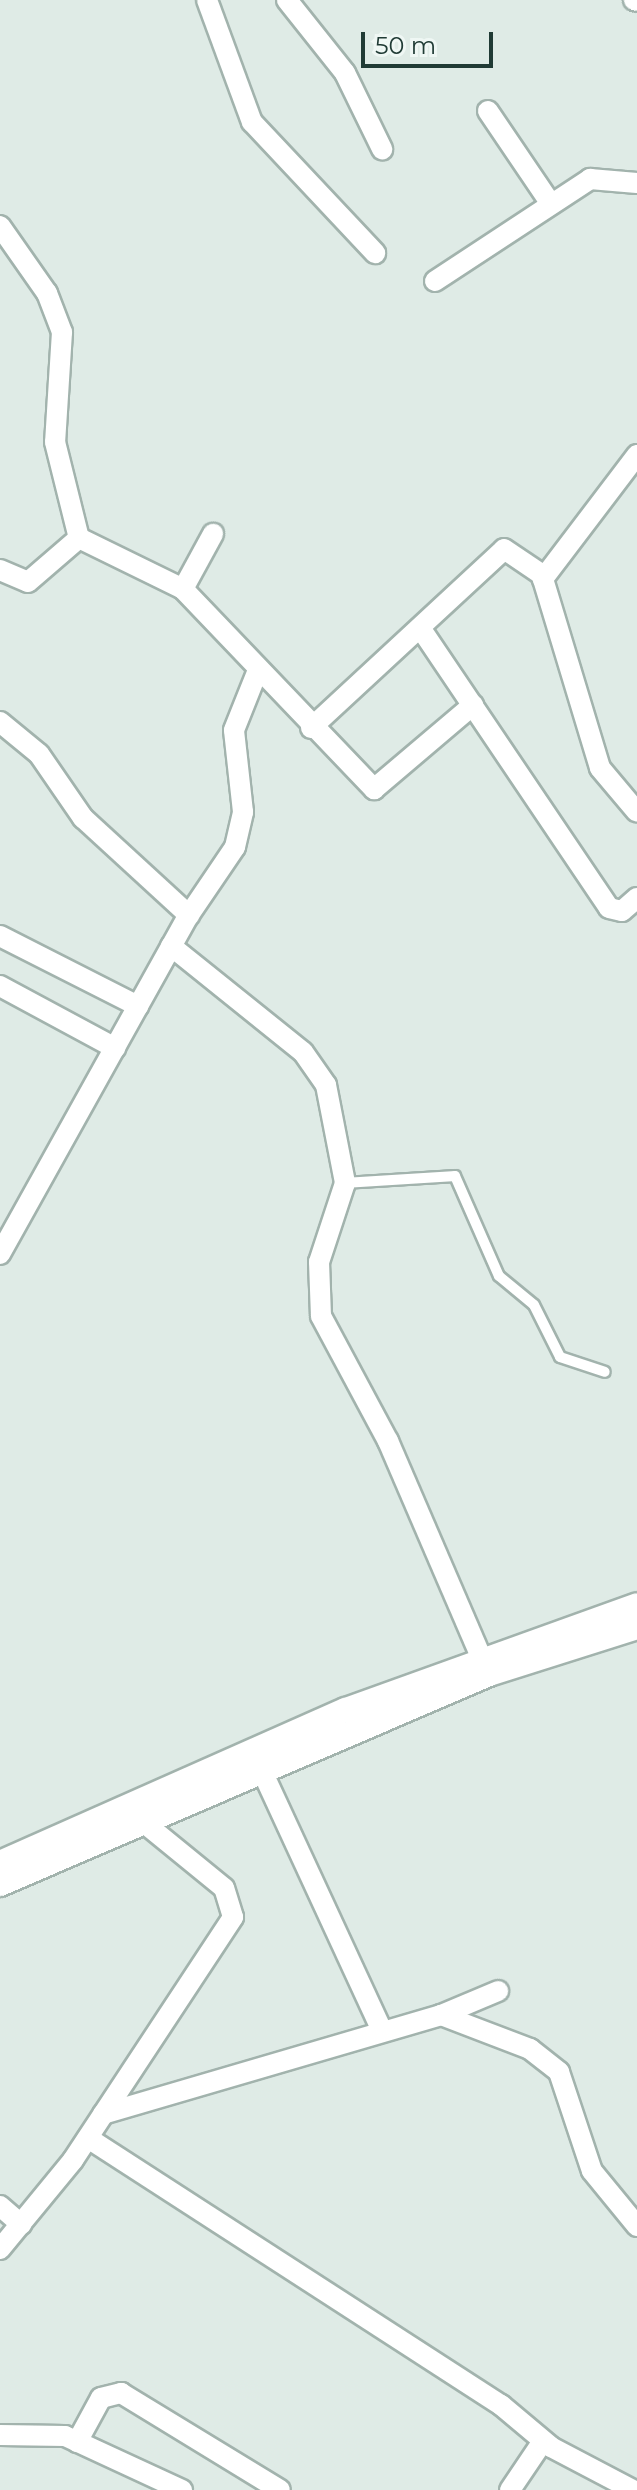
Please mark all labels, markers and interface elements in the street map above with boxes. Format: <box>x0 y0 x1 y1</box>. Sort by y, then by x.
scale bar <box>365 16 497 66</box>
text: 50 m <box>375 31 436 60</box>

